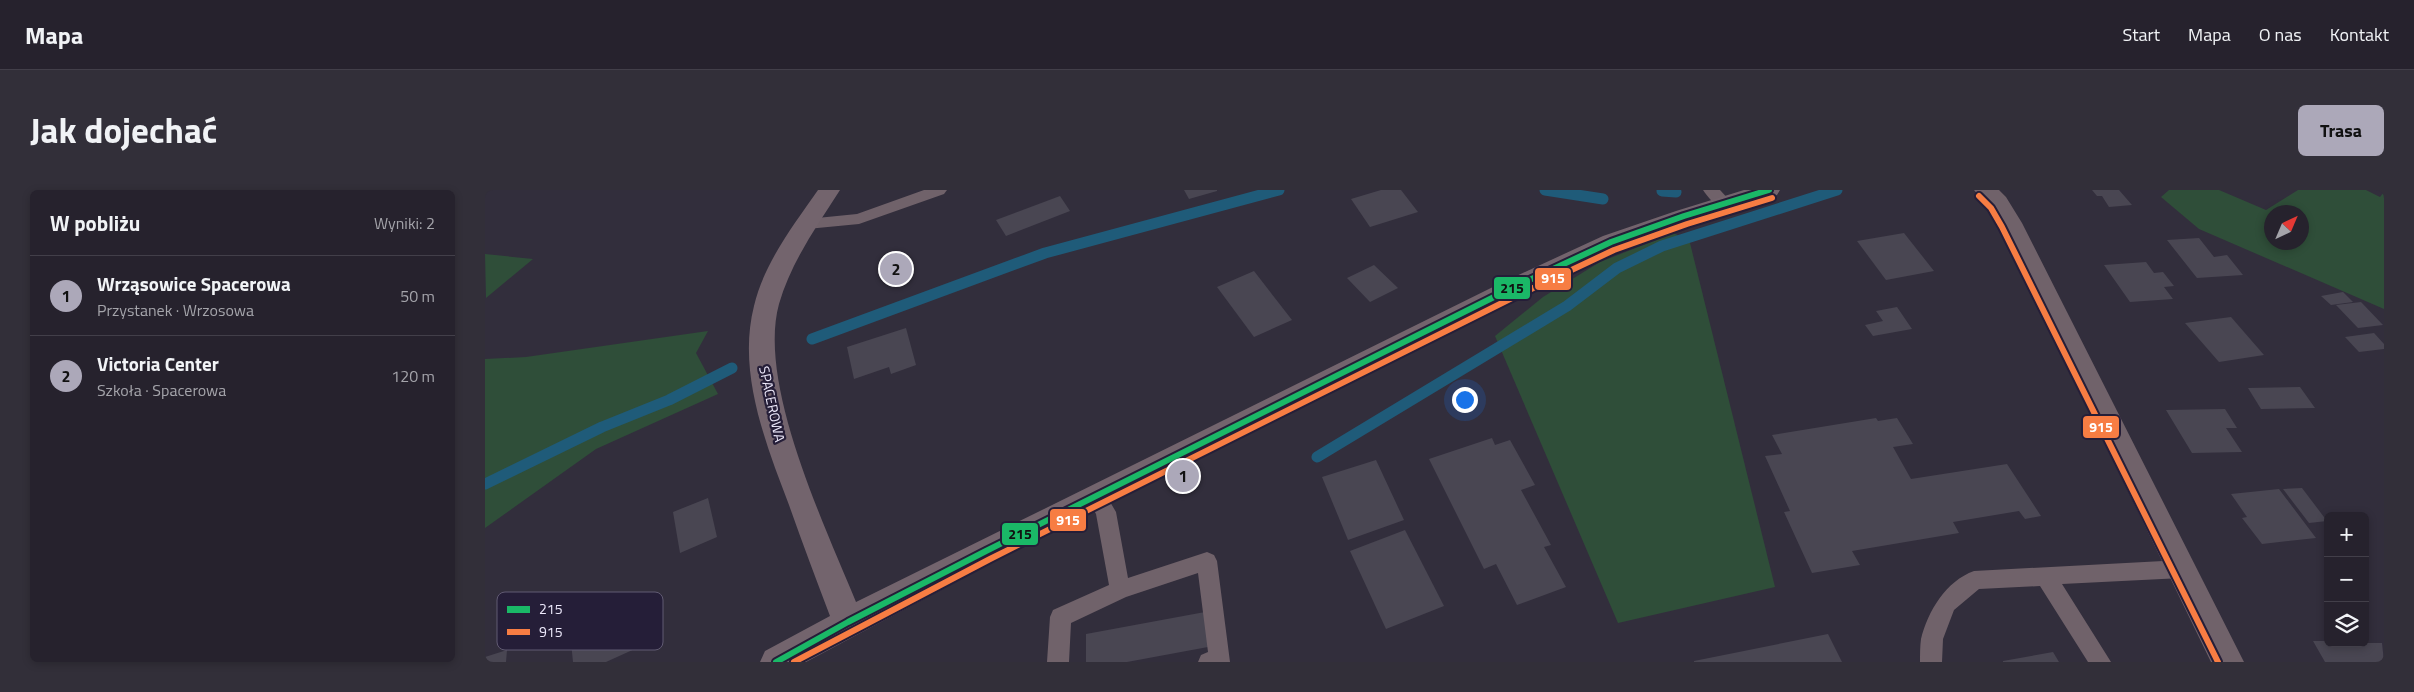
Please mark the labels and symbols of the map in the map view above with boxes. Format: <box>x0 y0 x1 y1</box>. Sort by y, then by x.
north arrow <box>2264 205 2309 250</box>
pin: 2 <box>880 250 912 288</box>
line badge: 915 <box>1534 267 1572 291</box>
text: 915 <box>1541 267 1565 288</box>
line badge: 215 <box>1493 276 1531 300</box>
text: 215 <box>1500 277 1524 298</box>
street label: SPACEROWA <box>754 364 791 444</box>
your location <box>1452 387 1478 413</box>
line badge: 915 <box>2082 415 2120 439</box>
text: 915 <box>2089 416 2113 437</box>
pin: 1 <box>1167 457 1199 495</box>
line badge: 915 <box>1049 508 1087 532</box>
text: 915 <box>1056 509 1080 530</box>
line badge: 215 <box>1001 522 1039 546</box>
text: 215 <box>1008 523 1032 544</box>
legend <box>497 592 663 650</box>
text: 215 <box>539 598 563 619</box>
text: 915 <box>539 621 563 642</box>

